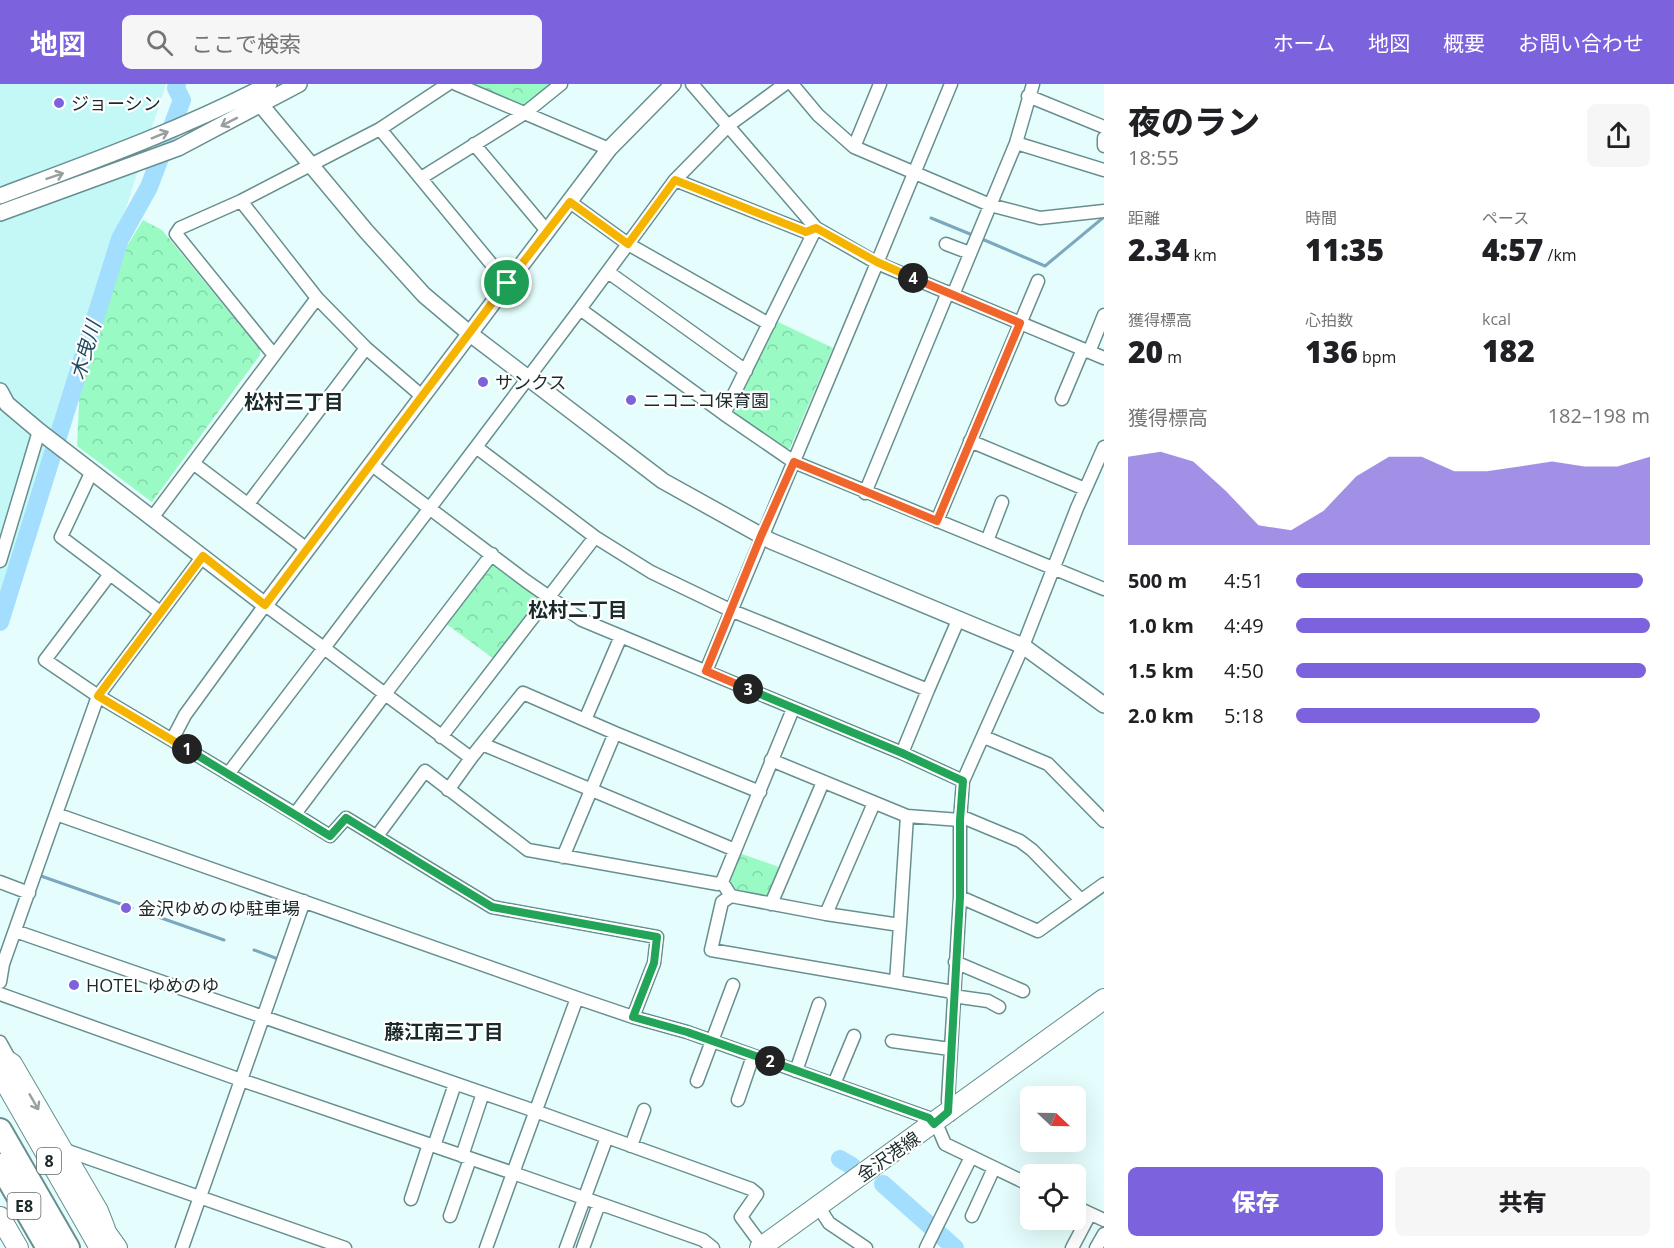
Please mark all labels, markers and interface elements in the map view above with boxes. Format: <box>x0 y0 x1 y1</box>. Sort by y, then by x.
search box <box>122 15 542 69</box>
text: 地図 <box>30 24 86 62</box>
icon: search <box>143 26 176 59</box>
text: ここで検索 <box>191 28 301 58</box>
text: ホーム <box>1273 29 1335 57</box>
text: 地図 <box>1368 29 1410 57</box>
text: 概要 <box>1443 29 1485 57</box>
text: お問い合わせ <box>1518 29 1644 57</box>
place label: ジョーシン <box>71 91 161 115</box>
marker: ジョーシン <box>52 96 66 110</box>
text: 夜のラン <box>1128 99 1260 144</box>
button: share <box>1587 104 1650 167</box>
one-way arrow <box>221 116 238 128</box>
one-way arrow <box>151 129 169 140</box>
text: 18:55 <box>1128 144 1179 171</box>
one-way arrow <box>45 169 64 180</box>
text: 距離 <box>1128 207 1160 229</box>
text: 時間 <box>1305 207 1337 229</box>
text: ペース <box>1482 207 1529 229</box>
text: 2.34 <box>1128 229 1189 270</box>
text: 11:35 <box>1305 229 1384 270</box>
text: 4:57 <box>1482 229 1543 270</box>
text: km <box>1189 244 1217 266</box>
text: /km <box>1543 244 1577 266</box>
pin <box>481 257 532 308</box>
pin: 4 <box>898 263 928 293</box>
icon: arrive <box>490 266 523 299</box>
text: 4 <box>908 267 918 289</box>
text: kcal <box>1482 308 1511 330</box>
text: 獲得標高 <box>1128 309 1192 331</box>
text: 心拍数 <box>1305 309 1353 331</box>
water label: 木曳川 <box>63 315 107 383</box>
text: 182 <box>1482 330 1535 371</box>
text: 20 <box>1128 331 1163 372</box>
text: 136 <box>1305 331 1358 372</box>
text: m <box>1163 346 1182 368</box>
text: bpm <box>1358 346 1396 368</box>
place label: サンクス <box>495 370 566 394</box>
marker: サンクス <box>476 375 490 389</box>
district label: 松村三丁目 <box>244 388 344 415</box>
place label: ニコニコ保育園 <box>643 388 769 412</box>
marker: ニコニコ保育園 <box>624 393 638 407</box>
text: 182–198 m <box>1548 402 1650 429</box>
text: 獲得標高 <box>1128 404 1208 431</box>
text: 500 m <box>1128 567 1187 594</box>
text: 4:51 <box>1224 567 1264 594</box>
district label: 松村二丁目 <box>528 596 628 623</box>
text: 1.0 km <box>1128 612 1194 639</box>
text: 4:49 <box>1224 612 1264 639</box>
text: 1.5 km <box>1128 657 1194 684</box>
text: 4:50 <box>1224 657 1264 684</box>
pin: 3 <box>733 674 763 704</box>
text: 3 <box>743 678 753 700</box>
text: 2.0 km <box>1128 702 1194 729</box>
text: 5:18 <box>1224 702 1264 729</box>
pin: 1 <box>172 734 202 764</box>
text: 1 <box>182 738 192 760</box>
place label: 金沢ゆめのゆ駐車場 <box>138 896 300 920</box>
marker: 金沢ゆめのゆ駐車場 <box>119 901 133 915</box>
place label: HOTEL ゆめのゆ <box>86 973 219 997</box>
marker: HOTEL ゆめのゆ <box>67 978 81 992</box>
district label: 藤江南三丁目 <box>384 1018 504 1045</box>
pin: 2 <box>755 1046 785 1076</box>
text: 2 <box>765 1050 775 1072</box>
north arrow <box>1020 1086 1086 1152</box>
map controls <box>1020 1086 1086 1230</box>
one-way arrow <box>28 1093 40 1110</box>
street label: 金沢港線 <box>852 1126 924 1186</box>
road number: 8 <box>37 1148 61 1174</box>
button: locate <box>1020 1164 1086 1230</box>
button: 保存 <box>1128 1167 1383 1236</box>
button: 共有 <box>1395 1167 1650 1236</box>
road number: E8 <box>8 1193 40 1219</box>

